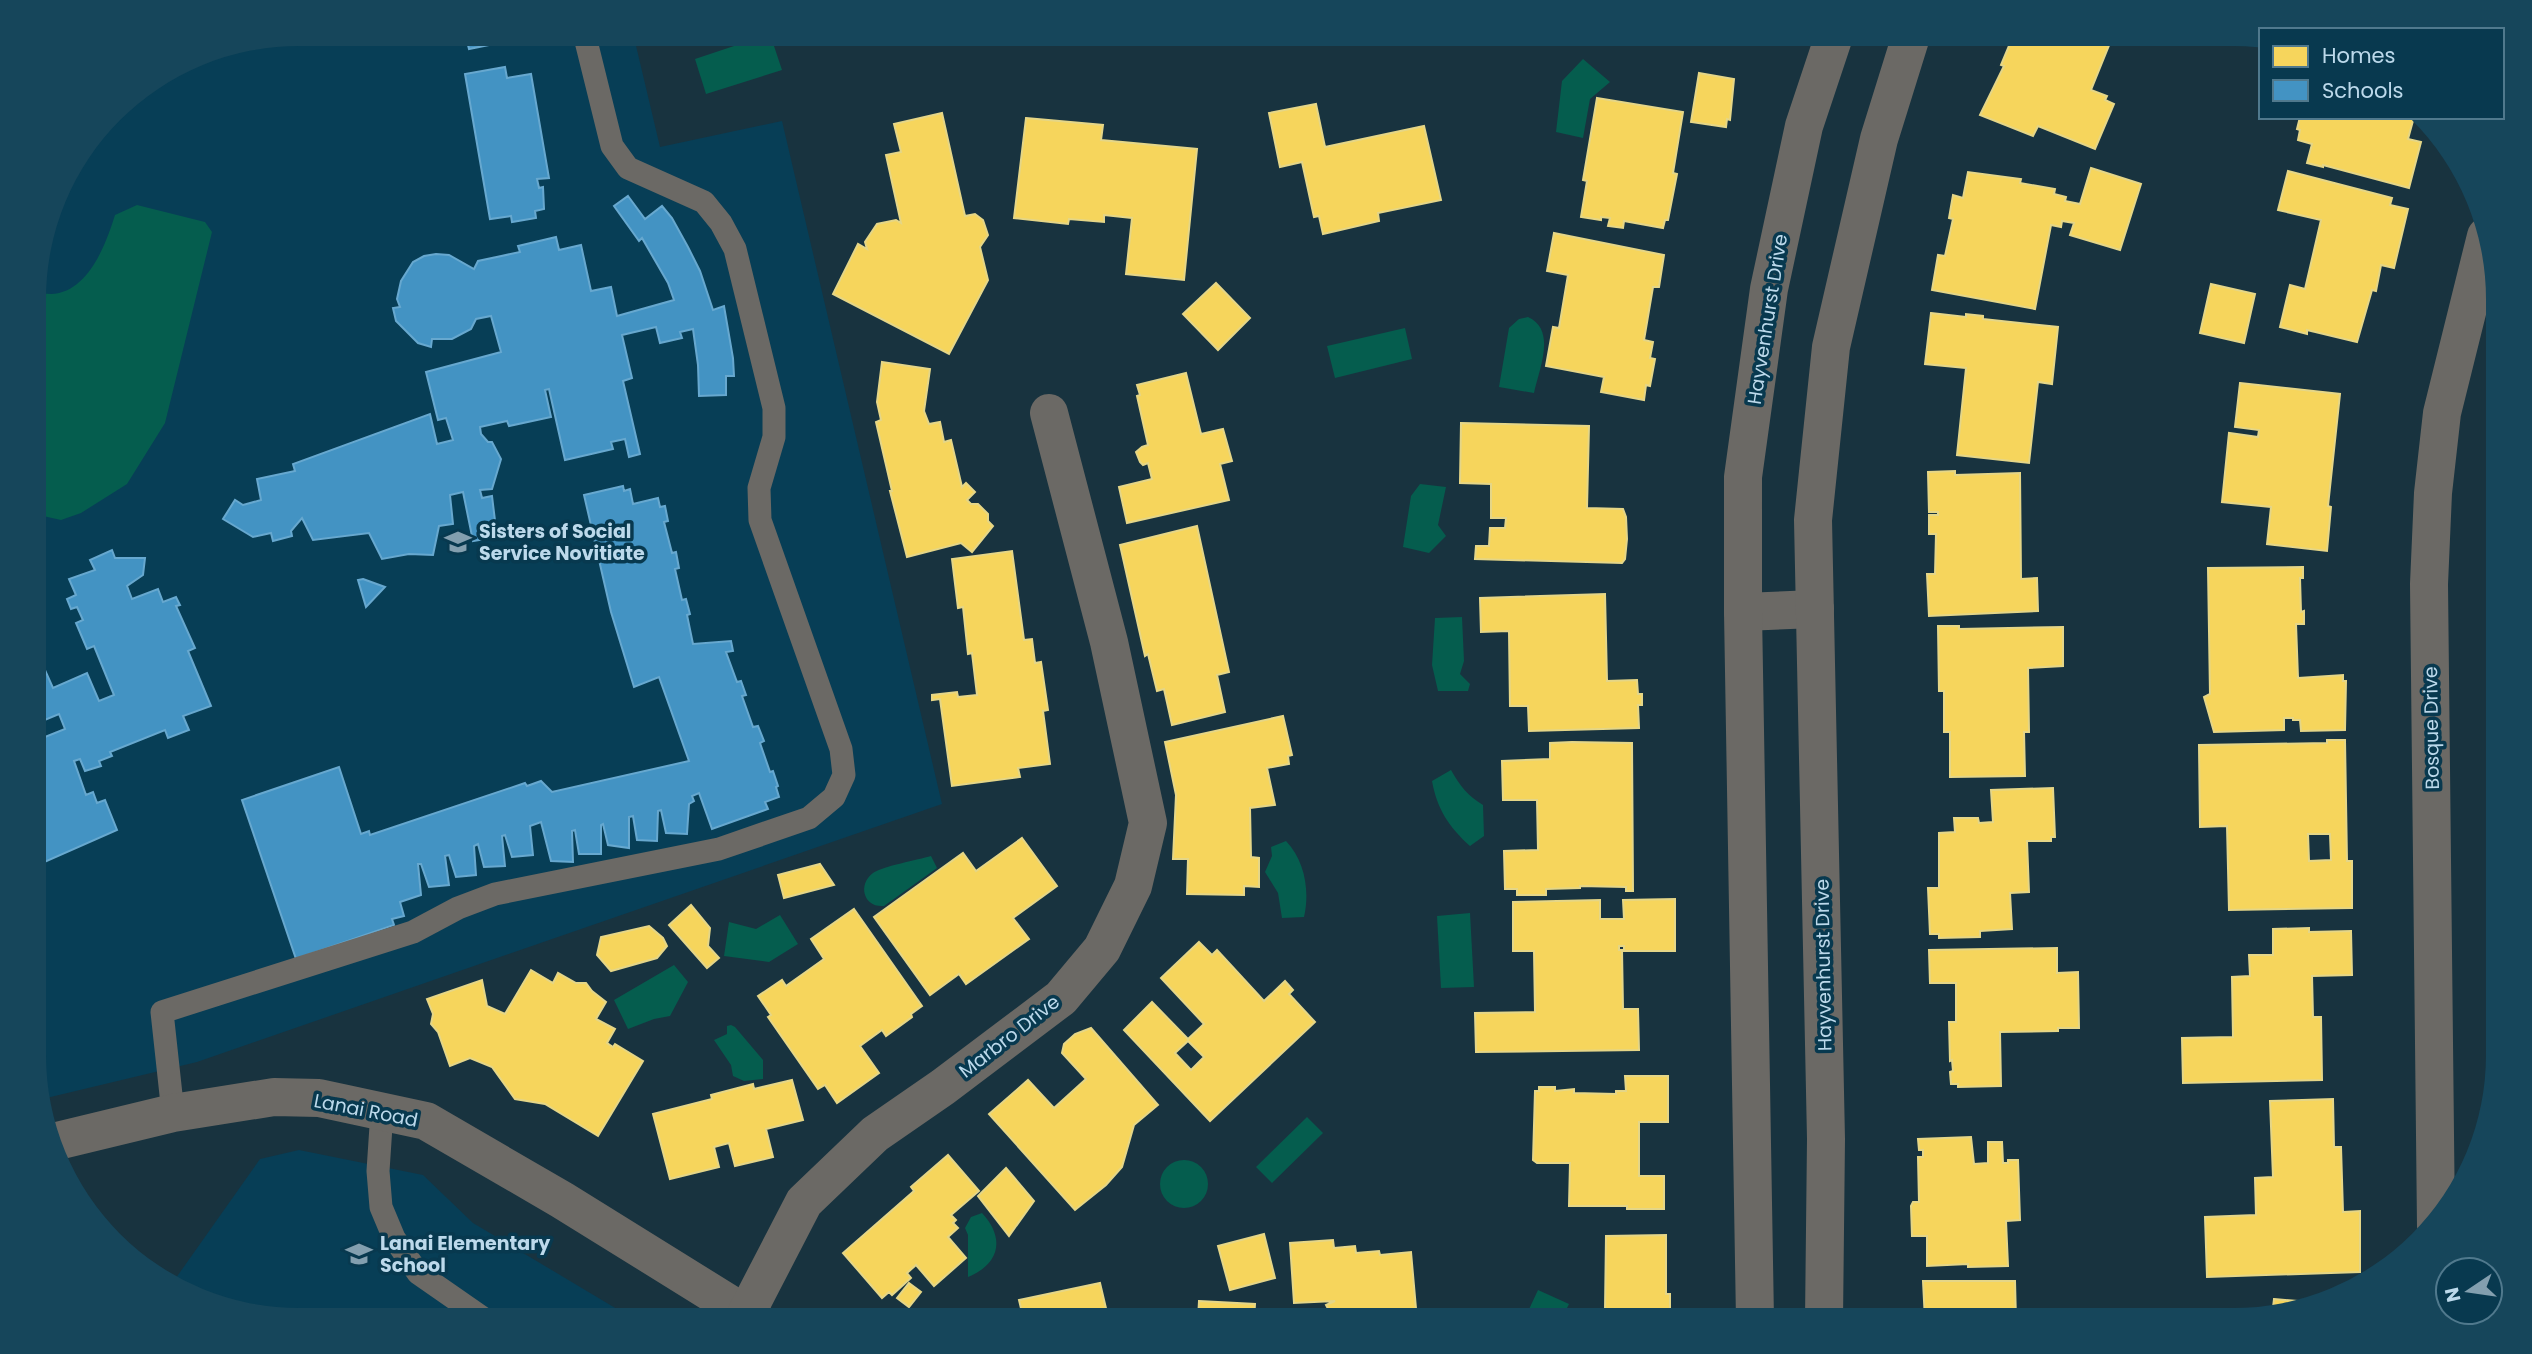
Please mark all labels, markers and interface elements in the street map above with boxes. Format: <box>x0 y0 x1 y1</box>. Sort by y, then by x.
legend <box>2259 28 2504 119</box>
text: Homes <box>2322 41 2396 70</box>
text: Schools <box>2322 76 2404 105</box>
street label: Hayvenhurst Drive <box>1741 232 1794 406</box>
place label: Sisters of Social Service Novitiate <box>479 518 645 567</box>
school or university icon: Sisters of Social Service Novitiate <box>443 527 473 557</box>
street label: Bosque Drive <box>2417 666 2446 790</box>
street label: Hayvenhurst Drive <box>1808 879 1839 1051</box>
street label: Marbro Drive <box>953 988 1065 1084</box>
street label: Lanai Road <box>312 1087 420 1134</box>
place label: Lanai Elementary School <box>380 1230 551 1279</box>
school or university icon: Lanai Elementary School <box>344 1239 374 1269</box>
north arrow <box>2434 1256 2504 1326</box>
text: N <box>2438 1285 2468 1305</box>

